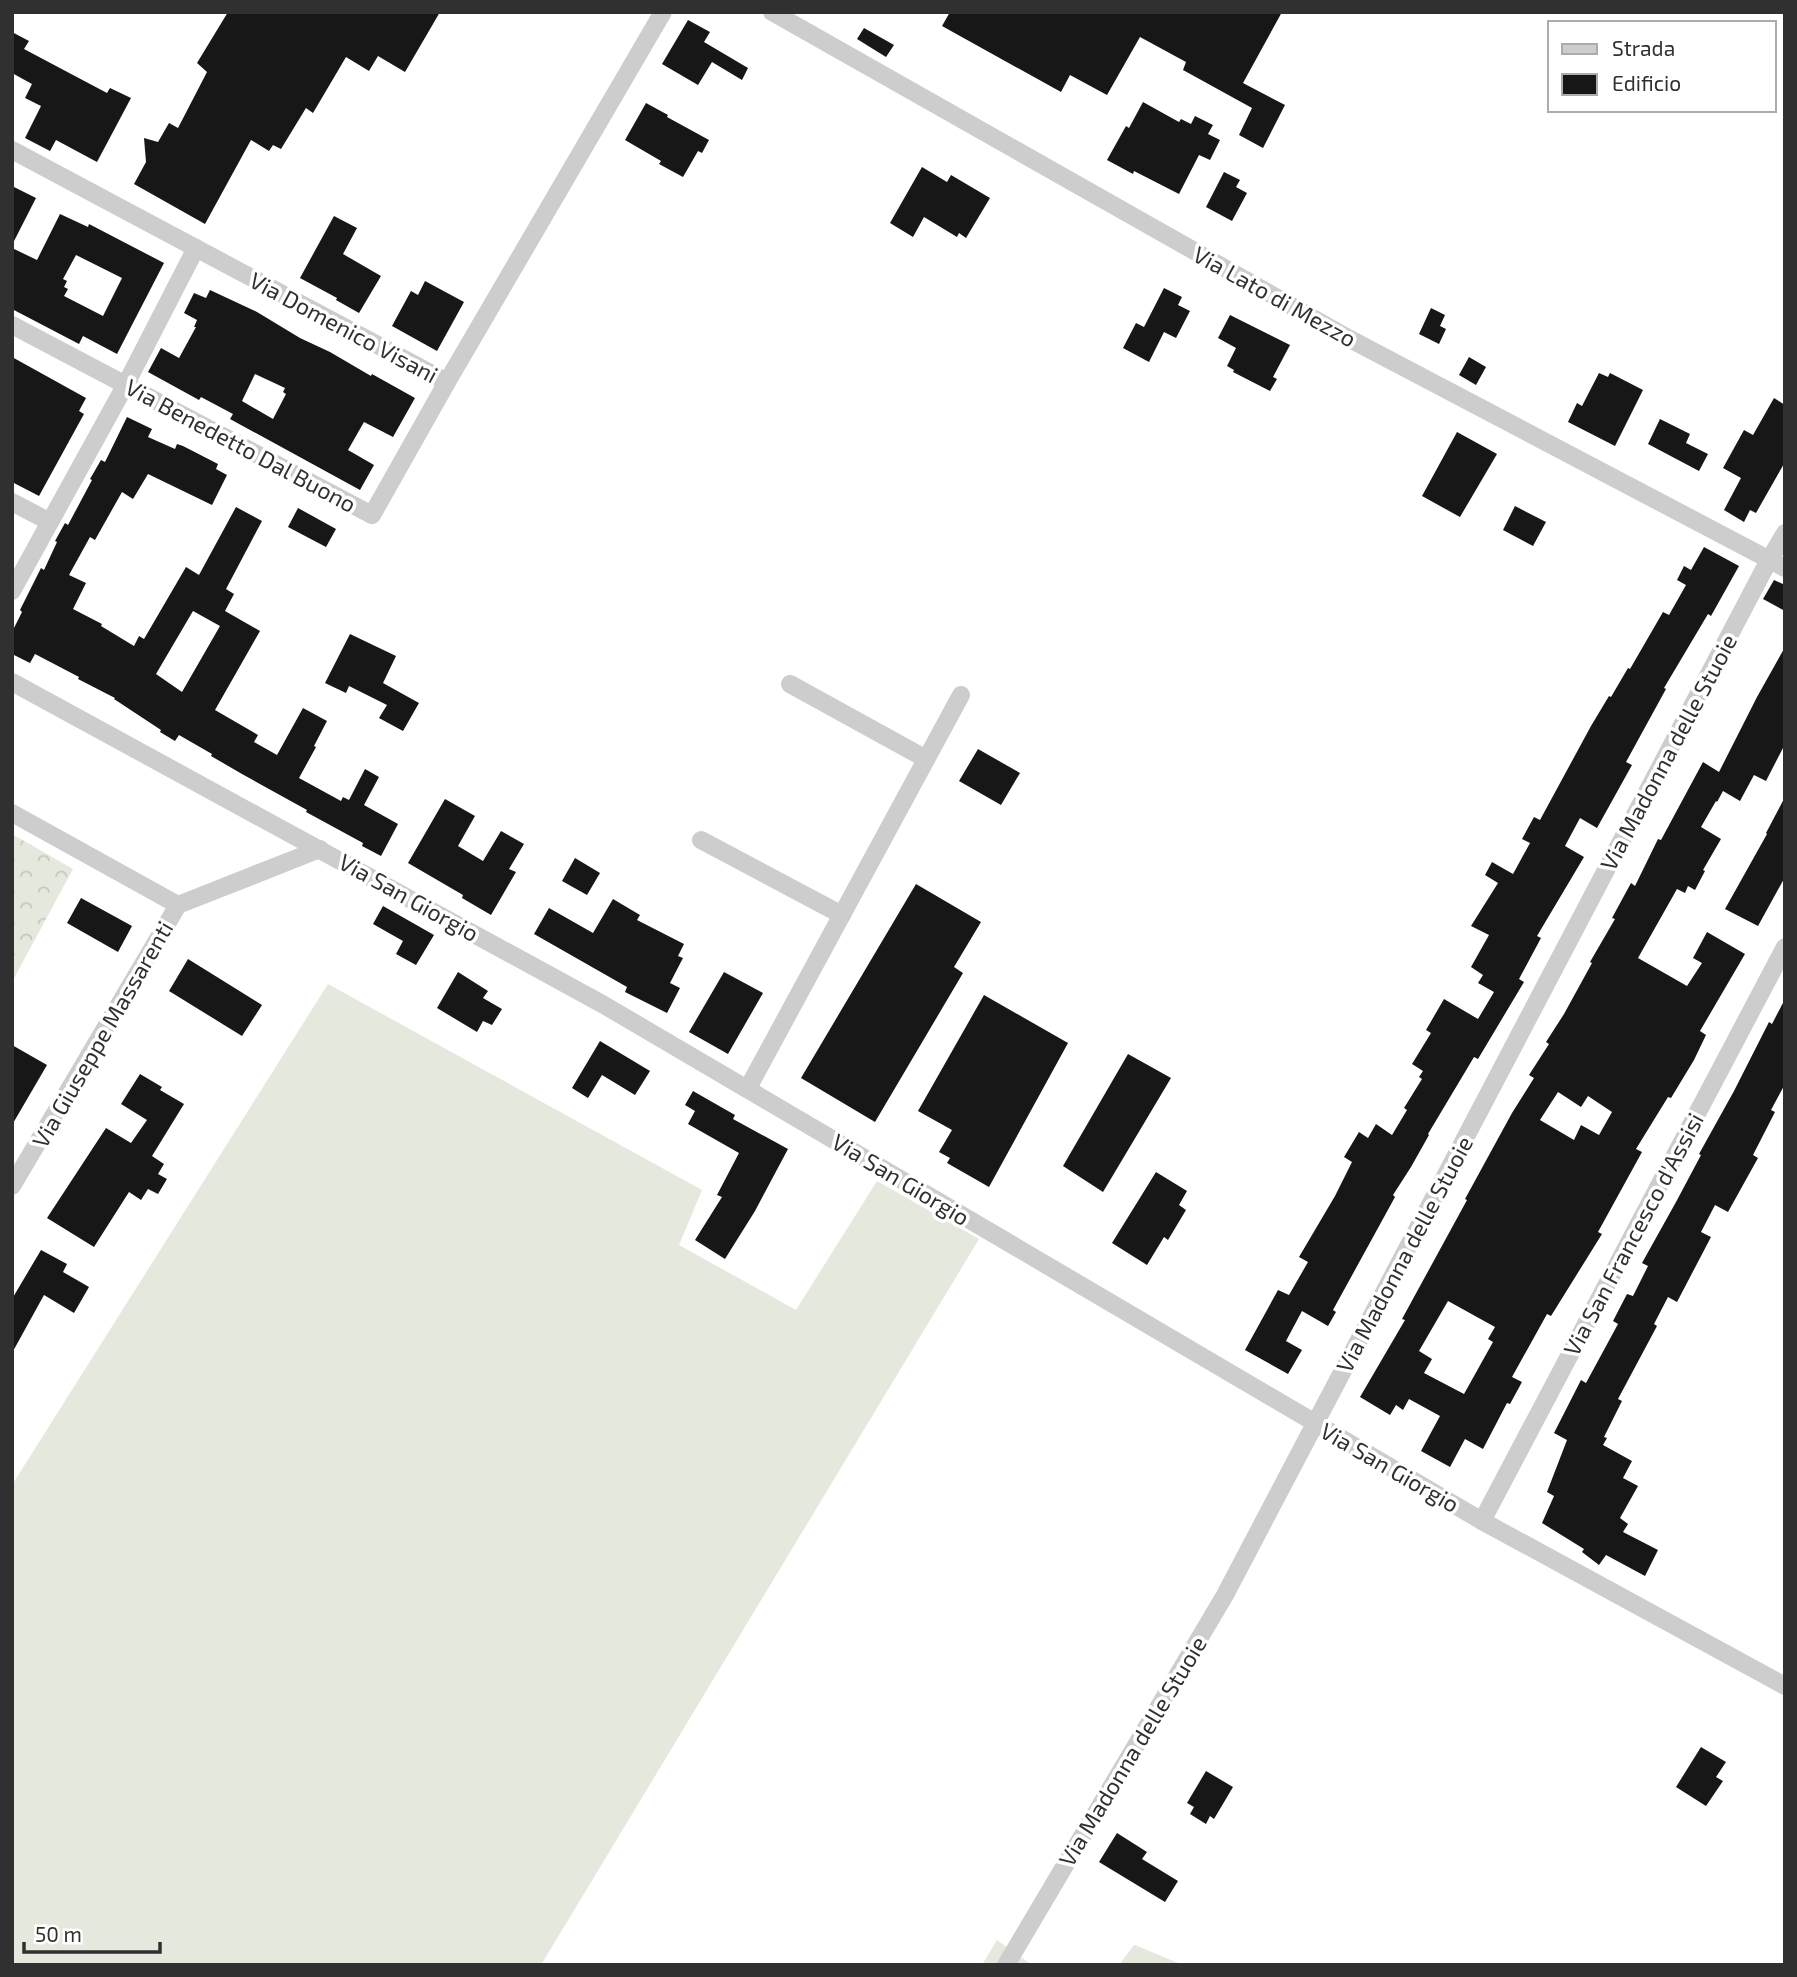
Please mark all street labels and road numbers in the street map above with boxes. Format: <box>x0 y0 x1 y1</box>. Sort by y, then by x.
street label: Via Lato di Mezzo <box>1189 240 1361 352</box>
street label: Via Domenico Visani <box>245 266 443 388</box>
street label: Via Benedetto Dal Buono <box>121 372 361 518</box>
street label: Via Madonna delle Stuoie <box>1594 629 1742 875</box>
street label: Via San Giorgio <box>334 847 484 947</box>
street label: Via Giuseppe Massarenti <box>26 916 178 1152</box>
street label: Via San Francesco d'Assisi <box>1557 1108 1709 1360</box>
street label: Via San Giorgio <box>827 1127 975 1231</box>
street label: Via Madonna delle Stuoie <box>1330 1131 1478 1377</box>
street label: Via San Giorgio <box>1316 1416 1464 1518</box>
street label: Via Madonna delle Stuoie <box>1052 1631 1212 1871</box>

